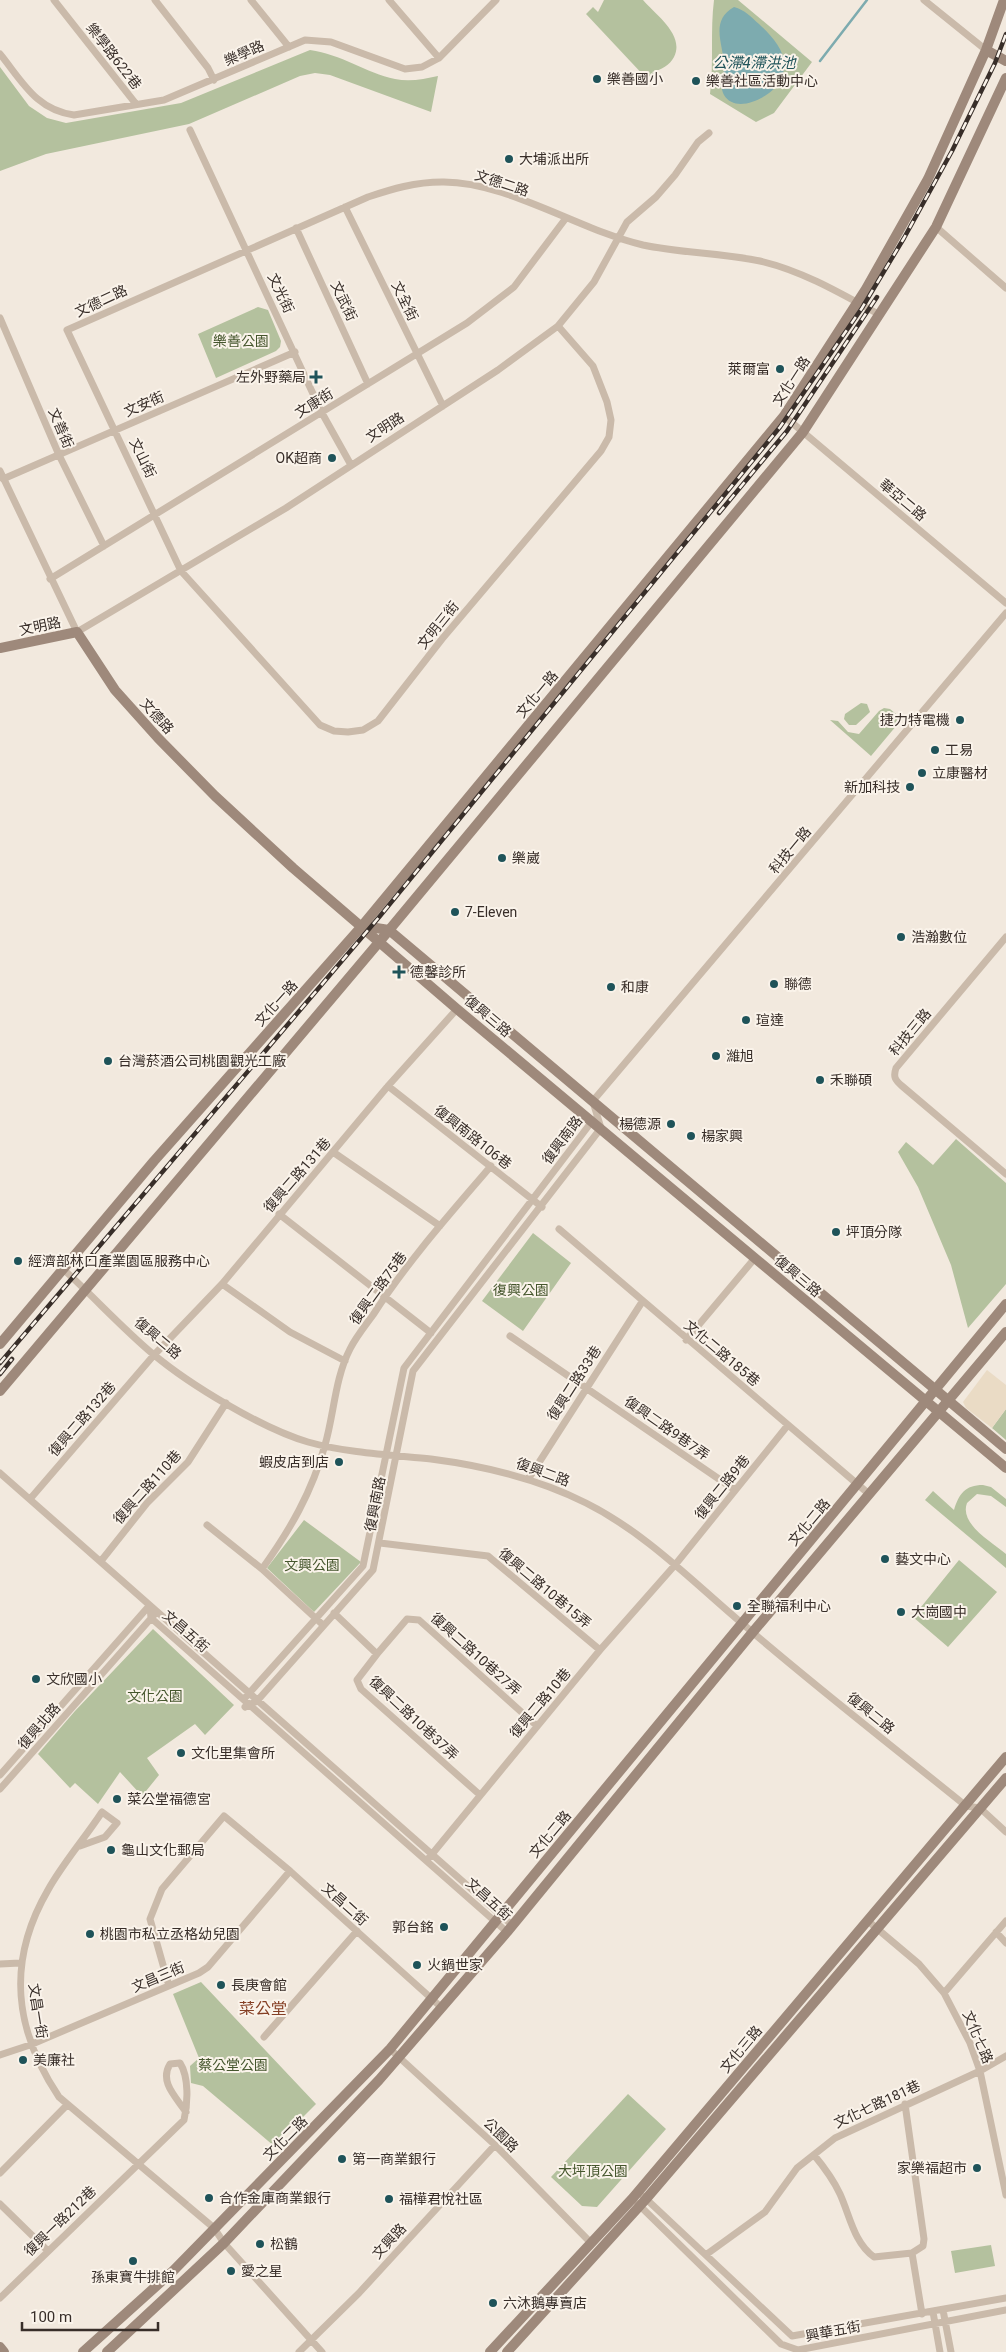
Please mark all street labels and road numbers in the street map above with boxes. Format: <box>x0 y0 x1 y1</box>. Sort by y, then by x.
street label: 樂學路622巷 <box>83 20 145 92</box>
street label: 樂學路 <box>222 37 266 69</box>
street label: 文德二路 <box>473 167 531 199</box>
street label: 文光街 <box>265 271 297 315</box>
street label: 文武街 <box>328 279 360 323</box>
street label: 文全街 <box>389 279 421 323</box>
street label: 文德二路 <box>72 282 130 320</box>
street label: 文化一路 <box>769 353 813 409</box>
street label: 文康街 <box>292 385 336 421</box>
street label: 文安街 <box>122 388 166 420</box>
street label: 文善街 <box>45 406 77 450</box>
street label: 文明路 <box>363 409 407 445</box>
street label: 文山街 <box>127 436 159 480</box>
street label: 華亞二路 <box>876 476 930 524</box>
street label: 文明三街 <box>414 598 462 652</box>
street label: 文明路 <box>18 614 62 638</box>
street label: 文化一路 <box>513 667 561 721</box>
street label: 文德路 <box>137 695 177 737</box>
street label: 科技一路 <box>766 823 814 877</box>
street label: 文化一路 <box>251 977 301 1029</box>
street label: 復興三路 <box>461 992 515 1040</box>
street label: 科技三路 <box>886 1005 934 1059</box>
street label: 復興南路106巷 <box>431 1102 515 1172</box>
street label: 復興南路 <box>539 1113 585 1167</box>
street label: 復興二路131巷 <box>260 1134 334 1216</box>
street label: 復興二路75巷 <box>346 1249 410 1327</box>
street label: 復興三路 <box>771 1252 825 1300</box>
street label: 復興二路 <box>131 1314 185 1362</box>
street label: 文化二路185巷 <box>681 1317 763 1389</box>
street label: 復興二路33巷 <box>544 1343 604 1423</box>
street label: 復興二路132巷 <box>45 1378 119 1460</box>
street label: 復興二路9巷7弄 <box>622 1393 712 1463</box>
street label: 復興二路110巷 <box>110 1447 184 1527</box>
street label: 復興二路9巷 <box>691 1452 753 1522</box>
street label: 復興二路 <box>514 1455 572 1489</box>
street label: 復興南路 <box>362 1475 388 1533</box>
street label: 文化二路 <box>785 1495 833 1549</box>
street label: 復興二路10巷15弄 <box>496 1545 594 1631</box>
street label: 文昌五街 <box>160 1607 212 1655</box>
street label: 復興二路10巷27弄 <box>428 1609 524 1699</box>
street label: 復興二路10巷 <box>506 1665 574 1741</box>
street label: 復興二路10巷37弄 <box>366 1673 462 1763</box>
street label: 復興二路 <box>844 1689 898 1737</box>
street label: 復興北路 <box>15 1700 63 1752</box>
street label: 文化二路 <box>526 1807 574 1861</box>
street label: 文昌五街 <box>463 1874 515 1924</box>
street label: 文昌二街 <box>319 1879 371 1929</box>
street label: 文昌三街 <box>129 1959 187 1995</box>
street label: 文昌一街 <box>26 1982 50 2040</box>
street label: 文化七路 <box>960 2008 996 2066</box>
street label: 文化三路 <box>717 2022 765 2076</box>
street label: 文化七路181巷 <box>831 2077 923 2131</box>
street label: 文化二路 <box>260 2113 310 2163</box>
street label: 公園路 <box>480 2115 522 2155</box>
street label: 復興一路212巷 <box>21 2183 99 2259</box>
street label: 文興路 <box>369 2220 409 2262</box>
street label: 興華五街 <box>804 2318 862 2344</box>

